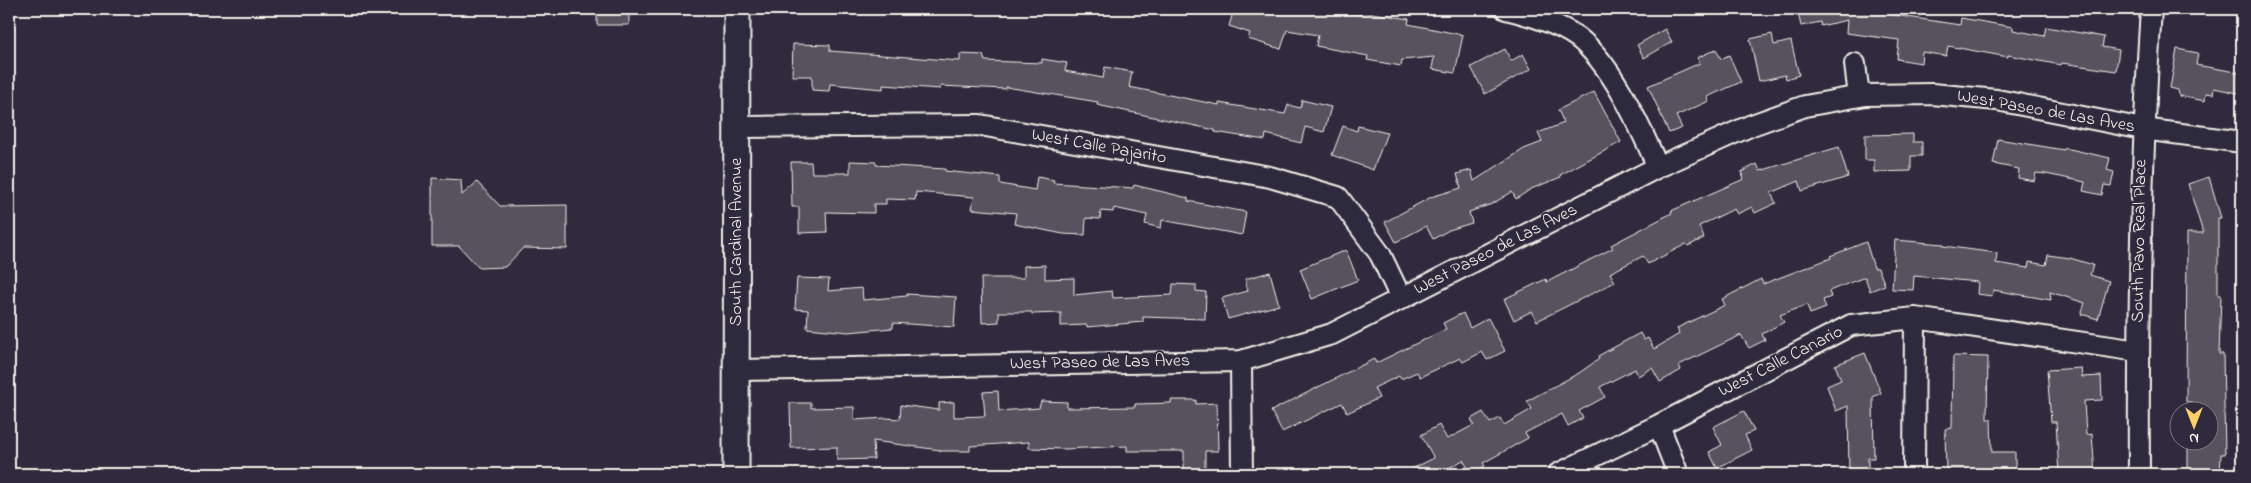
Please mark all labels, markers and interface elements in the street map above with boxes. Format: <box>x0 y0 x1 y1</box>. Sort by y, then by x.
street label: West Paseo de Las Aves <box>1955 84 2137 140</box>
street label: West Calle Pajarito <box>1029 122 1169 172</box>
street label: South Cardinal Avenue <box>724 157 750 326</box>
street label: South Pavo Real Place <box>2126 158 2154 323</box>
street label: West Paseo de Las Aves <box>1410 197 1582 303</box>
street label: West Calle Canario <box>1714 319 1848 405</box>
street label: West Paseo de Las Aves <box>1010 348 1190 378</box>
north arrow <box>2168 400 2218 450</box>
text: N <box>2189 427 2199 448</box>

